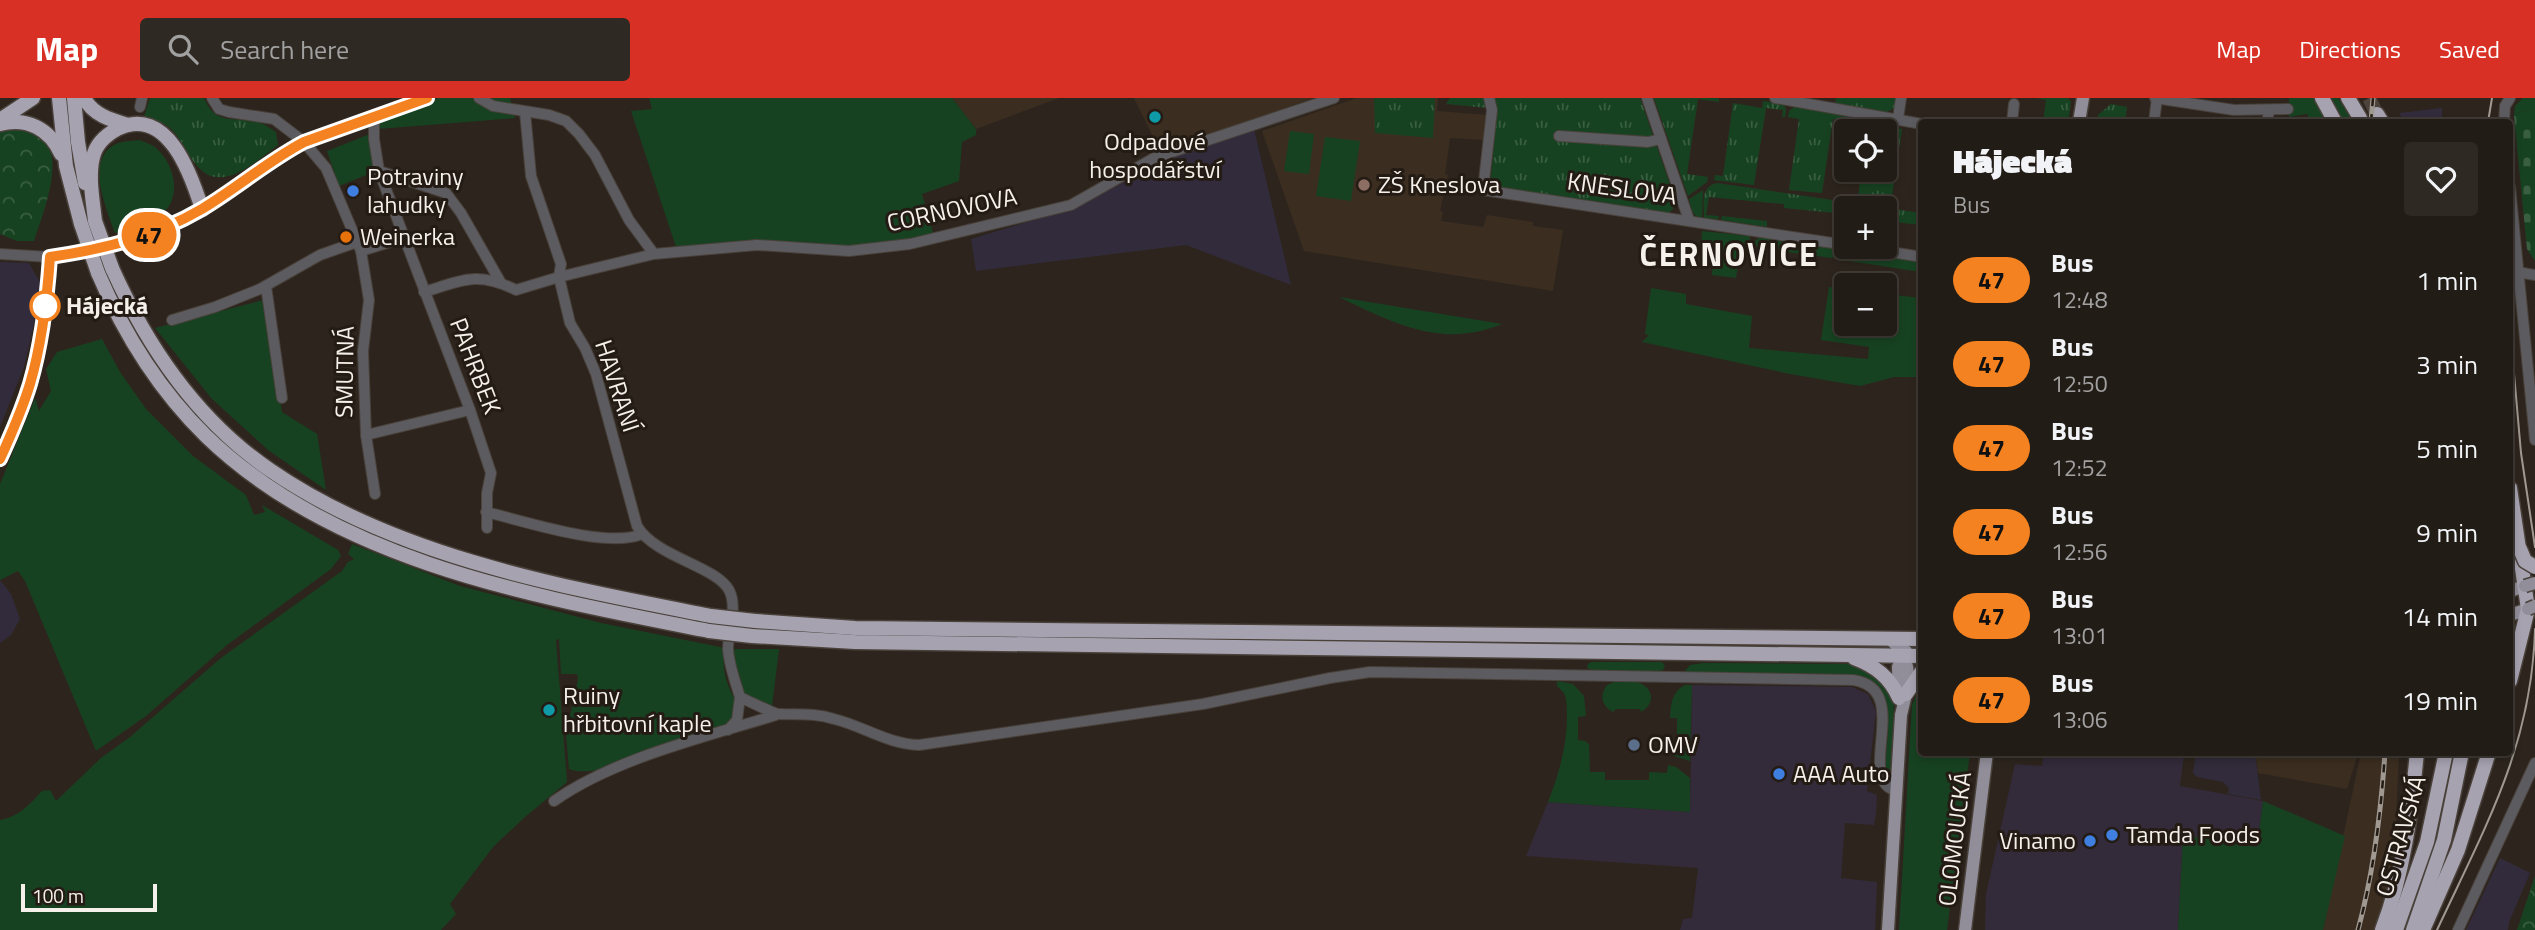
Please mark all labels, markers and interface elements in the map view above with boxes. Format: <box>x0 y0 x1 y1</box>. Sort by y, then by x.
search box <box>140 18 630 81</box>
text: Map <box>35 24 98 74</box>
icon: search <box>164 30 202 68</box>
text: Search here <box>220 30 349 69</box>
text: Map <box>2216 31 2261 67</box>
text: Directions <box>2299 31 2401 67</box>
text: Saved <box>2439 31 2500 67</box>
marker: Odpadové hospodářství <box>1147 109 1163 125</box>
map controls <box>1834 119 1897 336</box>
button: locate <box>1834 119 1897 182</box>
place label: Odpadové hospodářství <box>1089 123 1222 187</box>
text: Hájecká <box>1953 136 2072 186</box>
button: heart <box>2404 142 2478 216</box>
place label: Potraviny lahudky <box>367 158 464 222</box>
street label: KNESLOVA <box>1565 163 1679 214</box>
place label: ZŠ Kneslova <box>1378 166 1500 202</box>
marker: ZŠ Kneslova <box>1356 177 1372 193</box>
street label: CORNOVOVA <box>883 178 1020 240</box>
marker: Potraviny lahudky <box>345 183 361 199</box>
text: Bus <box>1953 187 1990 222</box>
button: + <box>1834 196 1897 259</box>
line badge: 47 <box>118 212 180 258</box>
text: 47 <box>136 217 162 253</box>
place label: Weinerka <box>360 218 455 254</box>
marker: Weinerka <box>338 229 354 245</box>
district label: ČERNOVICE <box>1639 230 1819 278</box>
text: Bus <box>2051 243 2093 282</box>
text: 1 min <box>2416 261 2478 300</box>
text: 47 <box>1978 262 2005 298</box>
button: − <box>1834 273 1897 336</box>
text: 12:48 <box>2051 282 2108 317</box>
place label: Hájecká <box>66 287 148 323</box>
marker: Hájecká <box>30 291 60 321</box>
street label: PAHRBEK <box>441 312 511 419</box>
street label: SMUTNÁ <box>325 326 363 418</box>
text: Bus <box>2051 327 2093 366</box>
street label: HAVRANÍ <box>586 335 650 437</box>
text: 3 min <box>2416 345 2478 384</box>
text: 47 <box>1978 346 2005 382</box>
text: 12:50 <box>2051 366 2108 401</box>
text: Bus <box>2051 411 2093 450</box>
text: 5 min <box>2416 429 2478 468</box>
text: 47 <box>1978 430 2005 466</box>
text: 12:52 <box>2051 450 2108 485</box>
text: Bus <box>2051 495 2093 534</box>
text: 9 min <box>2416 513 2478 552</box>
text: 47 <box>1978 514 2005 550</box>
text: 12:56 <box>2051 534 2108 569</box>
text: Bus <box>2051 579 2093 618</box>
text: 14 min <box>2402 597 2478 636</box>
text: 47 <box>1978 598 2005 634</box>
text: 13:01 <box>2051 618 2108 653</box>
text: Bus <box>2051 663 2093 702</box>
place label: Ruiny hřbitovní kaple <box>563 677 712 741</box>
text: 19 min <box>2402 681 2478 720</box>
text: 47 <box>1978 682 2005 718</box>
marker: Ruiny hřbitovní kaple <box>541 702 557 718</box>
text: 13:06 <box>2051 702 2108 737</box>
place label: OMV <box>1648 726 1698 762</box>
marker: OMV <box>1626 737 1642 753</box>
place label: AAA Auto <box>1793 755 1889 791</box>
marker: AAA Auto <box>1771 766 1787 782</box>
street label: OLOMOUCKÁ <box>1928 770 1980 908</box>
street label: OSTRAVSKÁ <box>2366 771 2434 901</box>
place label: Tamda Foods <box>2126 816 2260 852</box>
place label: Vinamo <box>1999 822 2076 858</box>
marker: Tamda Foods <box>2104 827 2120 843</box>
marker: Vinamo <box>2082 833 2098 849</box>
scale bar <box>21 881 158 913</box>
text: 100 m <box>32 881 84 910</box>

